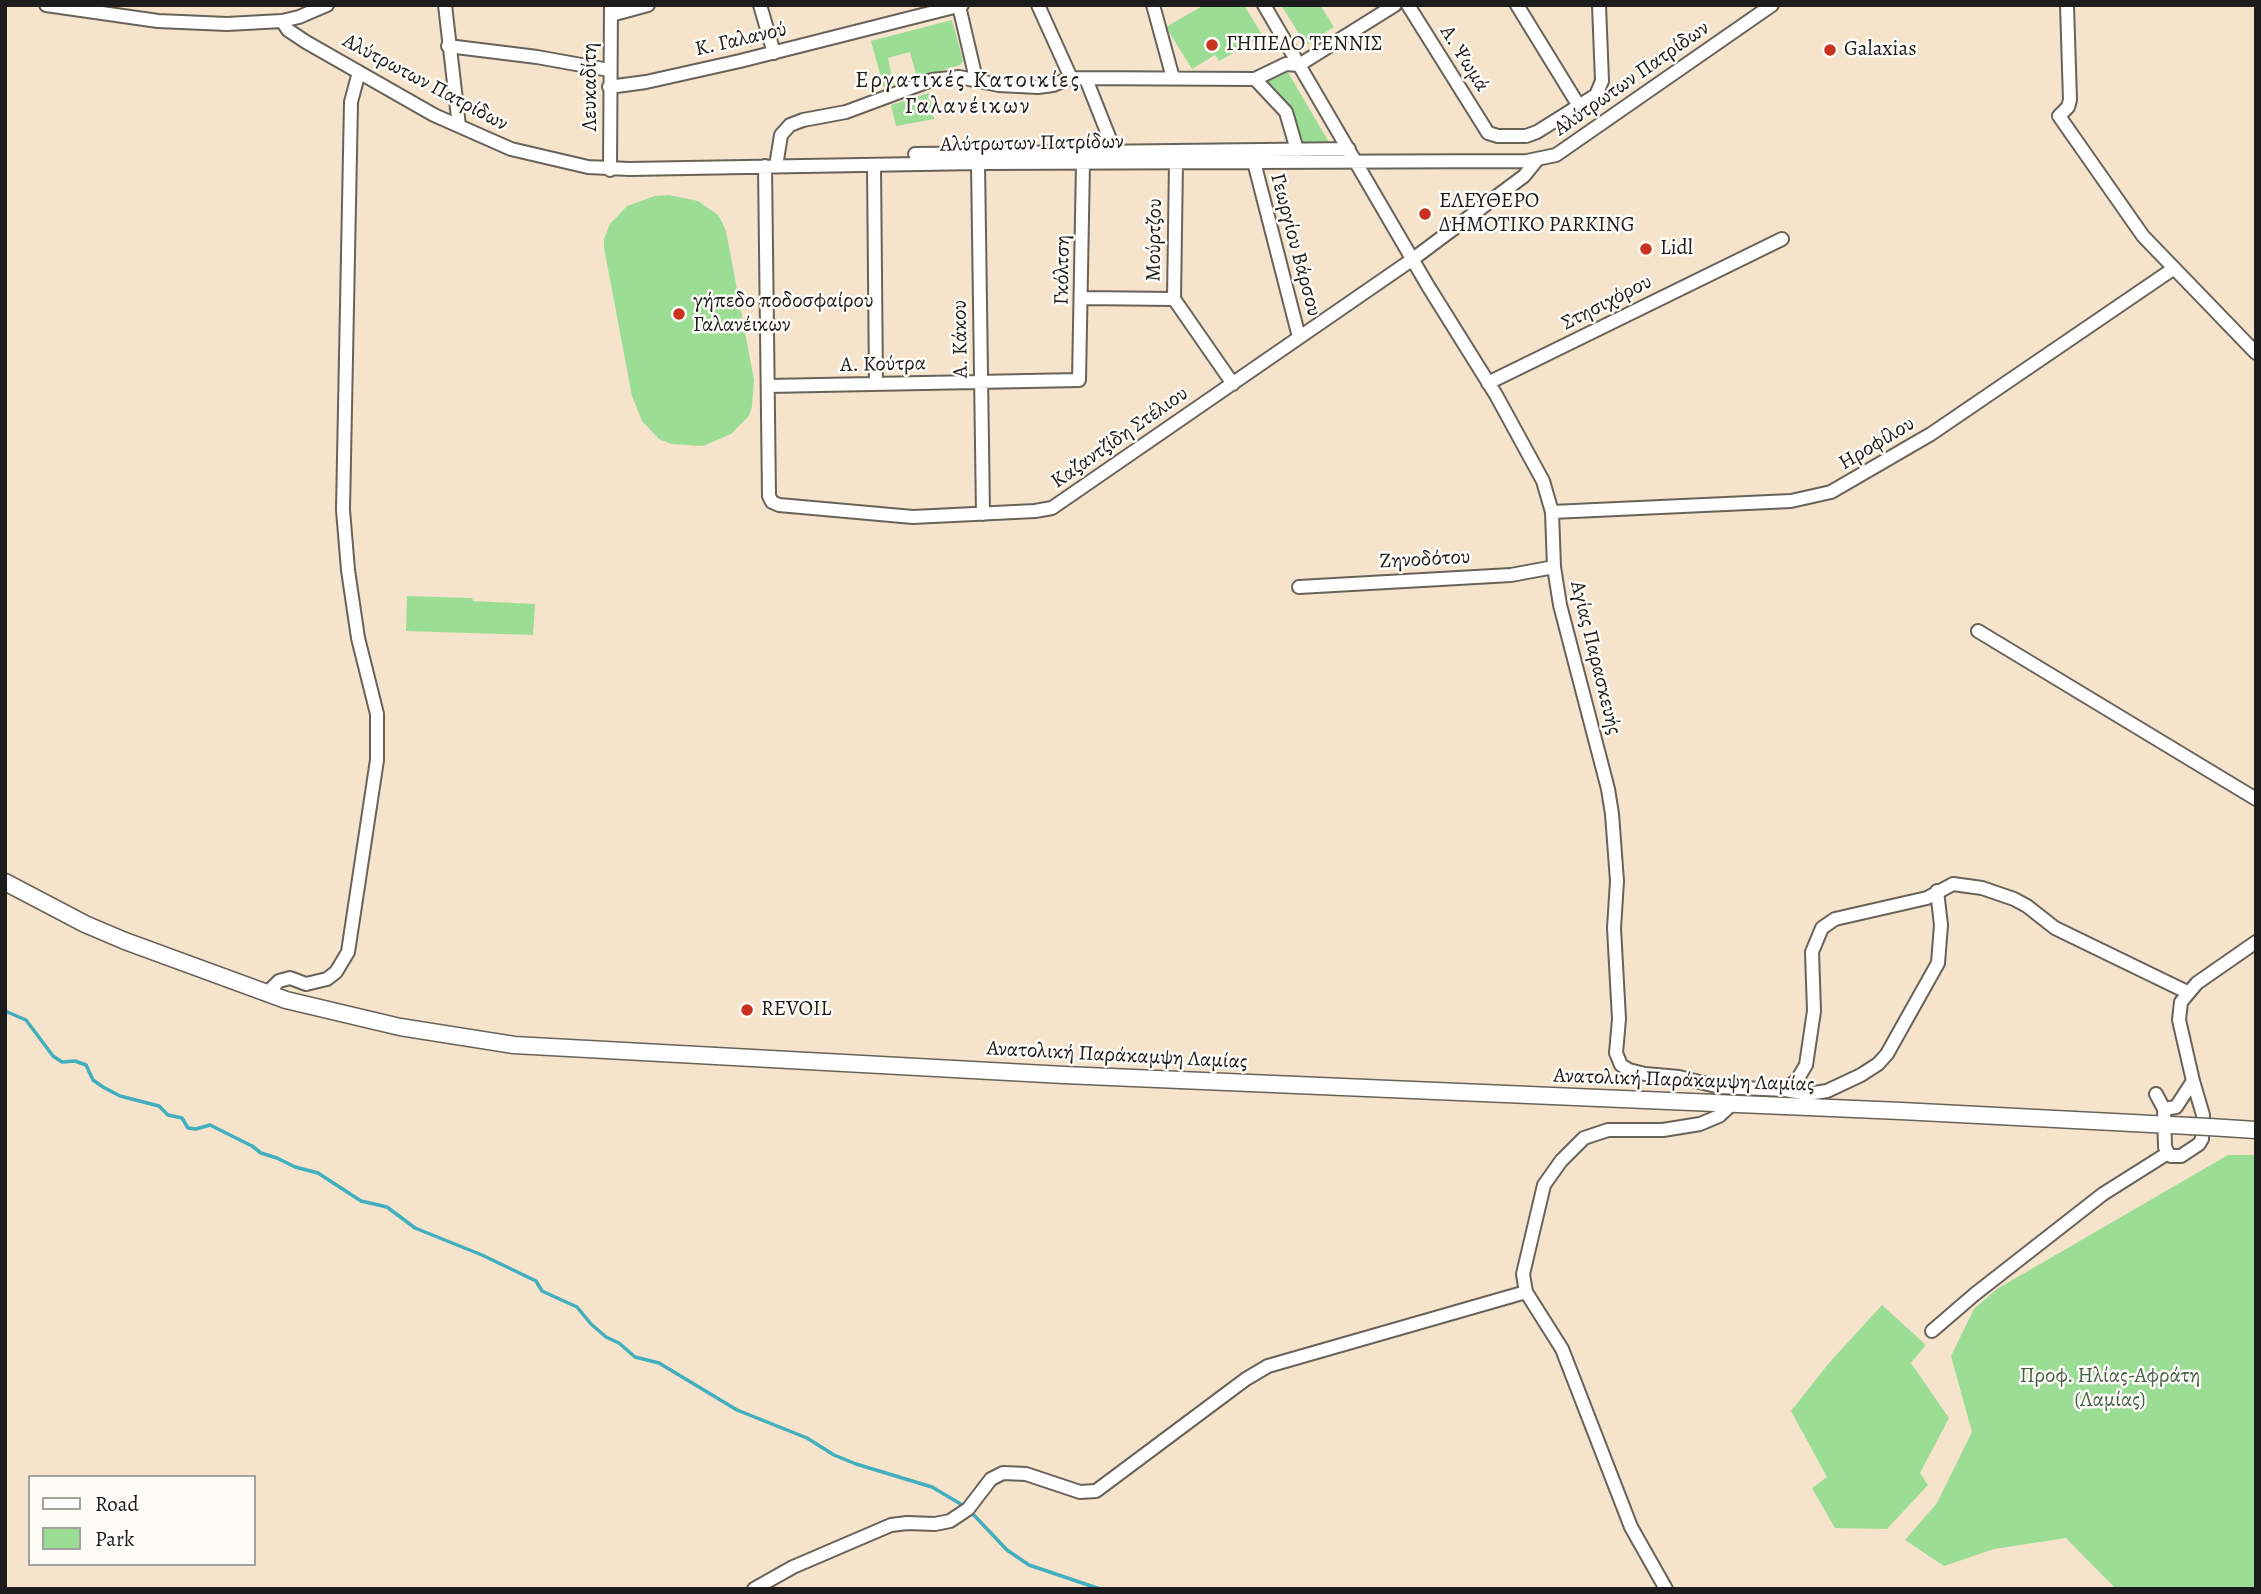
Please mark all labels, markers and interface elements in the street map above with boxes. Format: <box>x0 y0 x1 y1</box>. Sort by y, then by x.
street label: Αλύτρωτων Πατρίδων <box>1550 16 1714 142</box>
street label: Κ. Γαλανού <box>693 17 789 63</box>
street label: Α. Ψωμά <box>1434 21 1494 97</box>
street label: Αλύτρωτων Πατρίδων <box>338 29 512 137</box>
place label: ΓΗΠΕΔΟ ΤΕΝΝΙΣ <box>1226 32 1383 58</box>
marker: ΓΗΠΕΔΟ ΤΕΝΝΙΣ <box>1204 37 1220 53</box>
place label: Galaxias <box>1844 37 1917 63</box>
marker: Galaxias <box>1822 42 1838 58</box>
street label: Λευκαδίτη <box>578 43 604 131</box>
district label: Εργατικές Κατοικίες Γαλανέικων <box>857 67 1079 121</box>
street label: Αλύτρωτων Πατρίδων <box>940 130 1124 158</box>
street label: Γεωργίου Βάρσου <box>1264 171 1326 319</box>
place label: ΕΛΕΥΘΕΡΟ ΔΗΜΟΤΙΚΟ PARKING <box>1439 189 1635 239</box>
street label: Μούρτζου <box>1142 198 1168 282</box>
marker: ΕΛΕΥΘΕΡΟ ΔΗΜΟΤΙΚΟ PARKING <box>1417 206 1433 222</box>
street label: Γκόλτση <box>1050 235 1076 305</box>
place label: Lidl <box>1660 236 1693 262</box>
marker: Lidl <box>1638 241 1654 257</box>
street label: Στησιχόρου <box>1558 269 1656 337</box>
place label: γήπεδο ποδοσφαίρου Γαλανέικων <box>693 289 874 339</box>
street label: Α. Κάκου <box>948 300 974 378</box>
marker: γήπεδο ποδοσφαίρου Γαλανέικων <box>671 306 687 322</box>
street label: Α. Κούτρα <box>840 352 926 378</box>
street label: Καζαντζίδη Στέλιου <box>1047 381 1193 495</box>
street label: Ηροφίλου <box>1834 412 1920 476</box>
street label: Ζηνοδότου <box>1379 545 1471 575</box>
street label: Αγίας Παρασκευής <box>1564 579 1626 737</box>
place label: REVOIL <box>761 997 831 1023</box>
marker: REVOIL <box>739 1002 755 1018</box>
street label: Ανατολική Παράκαμψη Λαμίας <box>986 1037 1248 1075</box>
street label: Ανατολική Παράκαμψη Λαμίας <box>1553 1064 1815 1098</box>
park label: Προφ. Ηλίας-Αφράτη (Λαμίας) <box>2020 1364 2200 1414</box>
legend <box>28 1475 256 1566</box>
text: Road <box>95 1490 139 1518</box>
text: Park <box>95 1525 134 1553</box>

